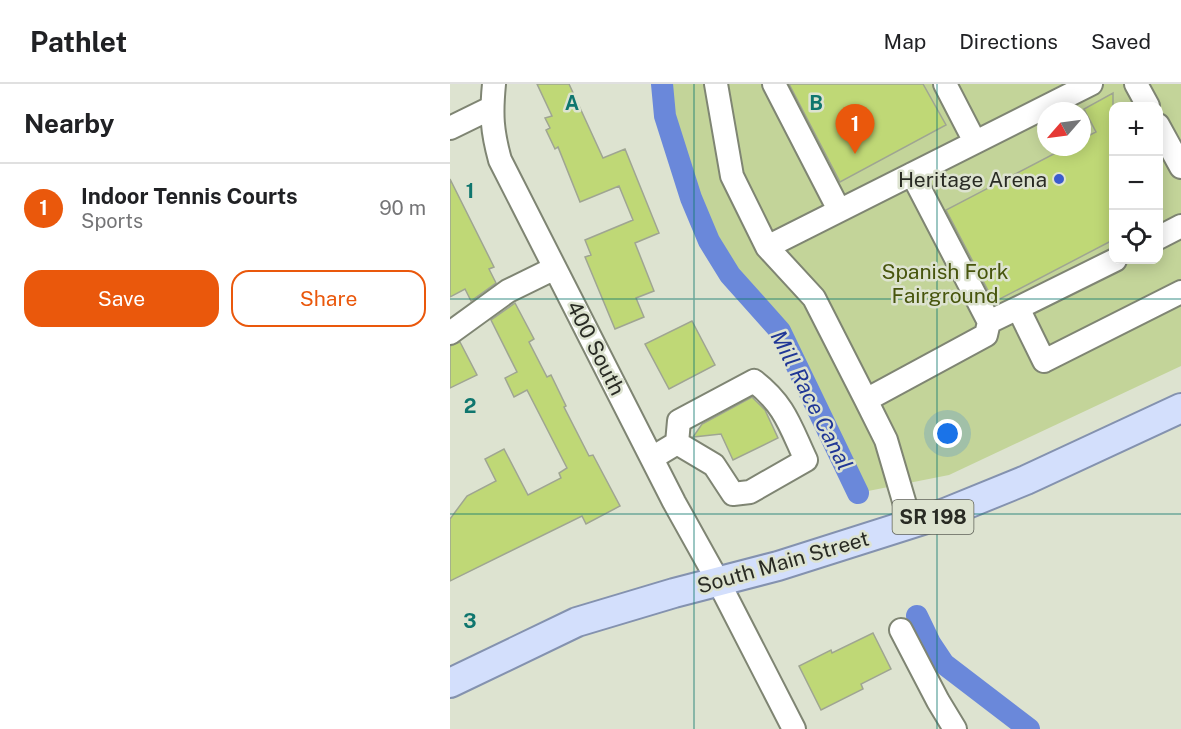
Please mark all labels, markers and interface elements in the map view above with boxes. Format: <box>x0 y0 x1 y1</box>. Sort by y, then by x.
text: Pathlet <box>30 25 127 58</box>
text: Map <box>884 29 926 54</box>
text: Directions <box>959 29 1058 54</box>
text: Saved <box>1091 29 1151 54</box>
text: A <box>565 91 579 115</box>
text: B <box>809 91 823 115</box>
north arrow <box>1037 102 1091 156</box>
map controls <box>1109 102 1163 264</box>
button: + <box>1109 102 1163 156</box>
pin: 1 <box>836 104 874 154</box>
text: Nearby <box>24 108 114 139</box>
button: − <box>1109 156 1163 210</box>
place label: Heritage Arena <box>898 167 1047 192</box>
marker: Heritage Arena <box>1052 172 1066 186</box>
text: 1 <box>466 179 474 203</box>
text: Indoor Tennis Courts <box>81 183 298 209</box>
text: 1 <box>39 196 48 220</box>
text: 90 m <box>379 196 426 220</box>
text: Sports <box>81 209 143 233</box>
button: locate <box>1109 210 1163 264</box>
park label: Spanish Fork Fairground <box>881 259 1009 308</box>
button: Save <box>24 270 219 327</box>
button: Share <box>231 270 426 327</box>
street label: 400 South <box>562 297 630 399</box>
water label: Mill Race Canal <box>766 326 858 474</box>
text: 2 <box>464 394 476 418</box>
your location <box>933 419 962 448</box>
road number: SR 198 <box>892 500 974 534</box>
street label: South Main Street <box>694 526 872 598</box>
text: 3 <box>463 609 477 633</box>

